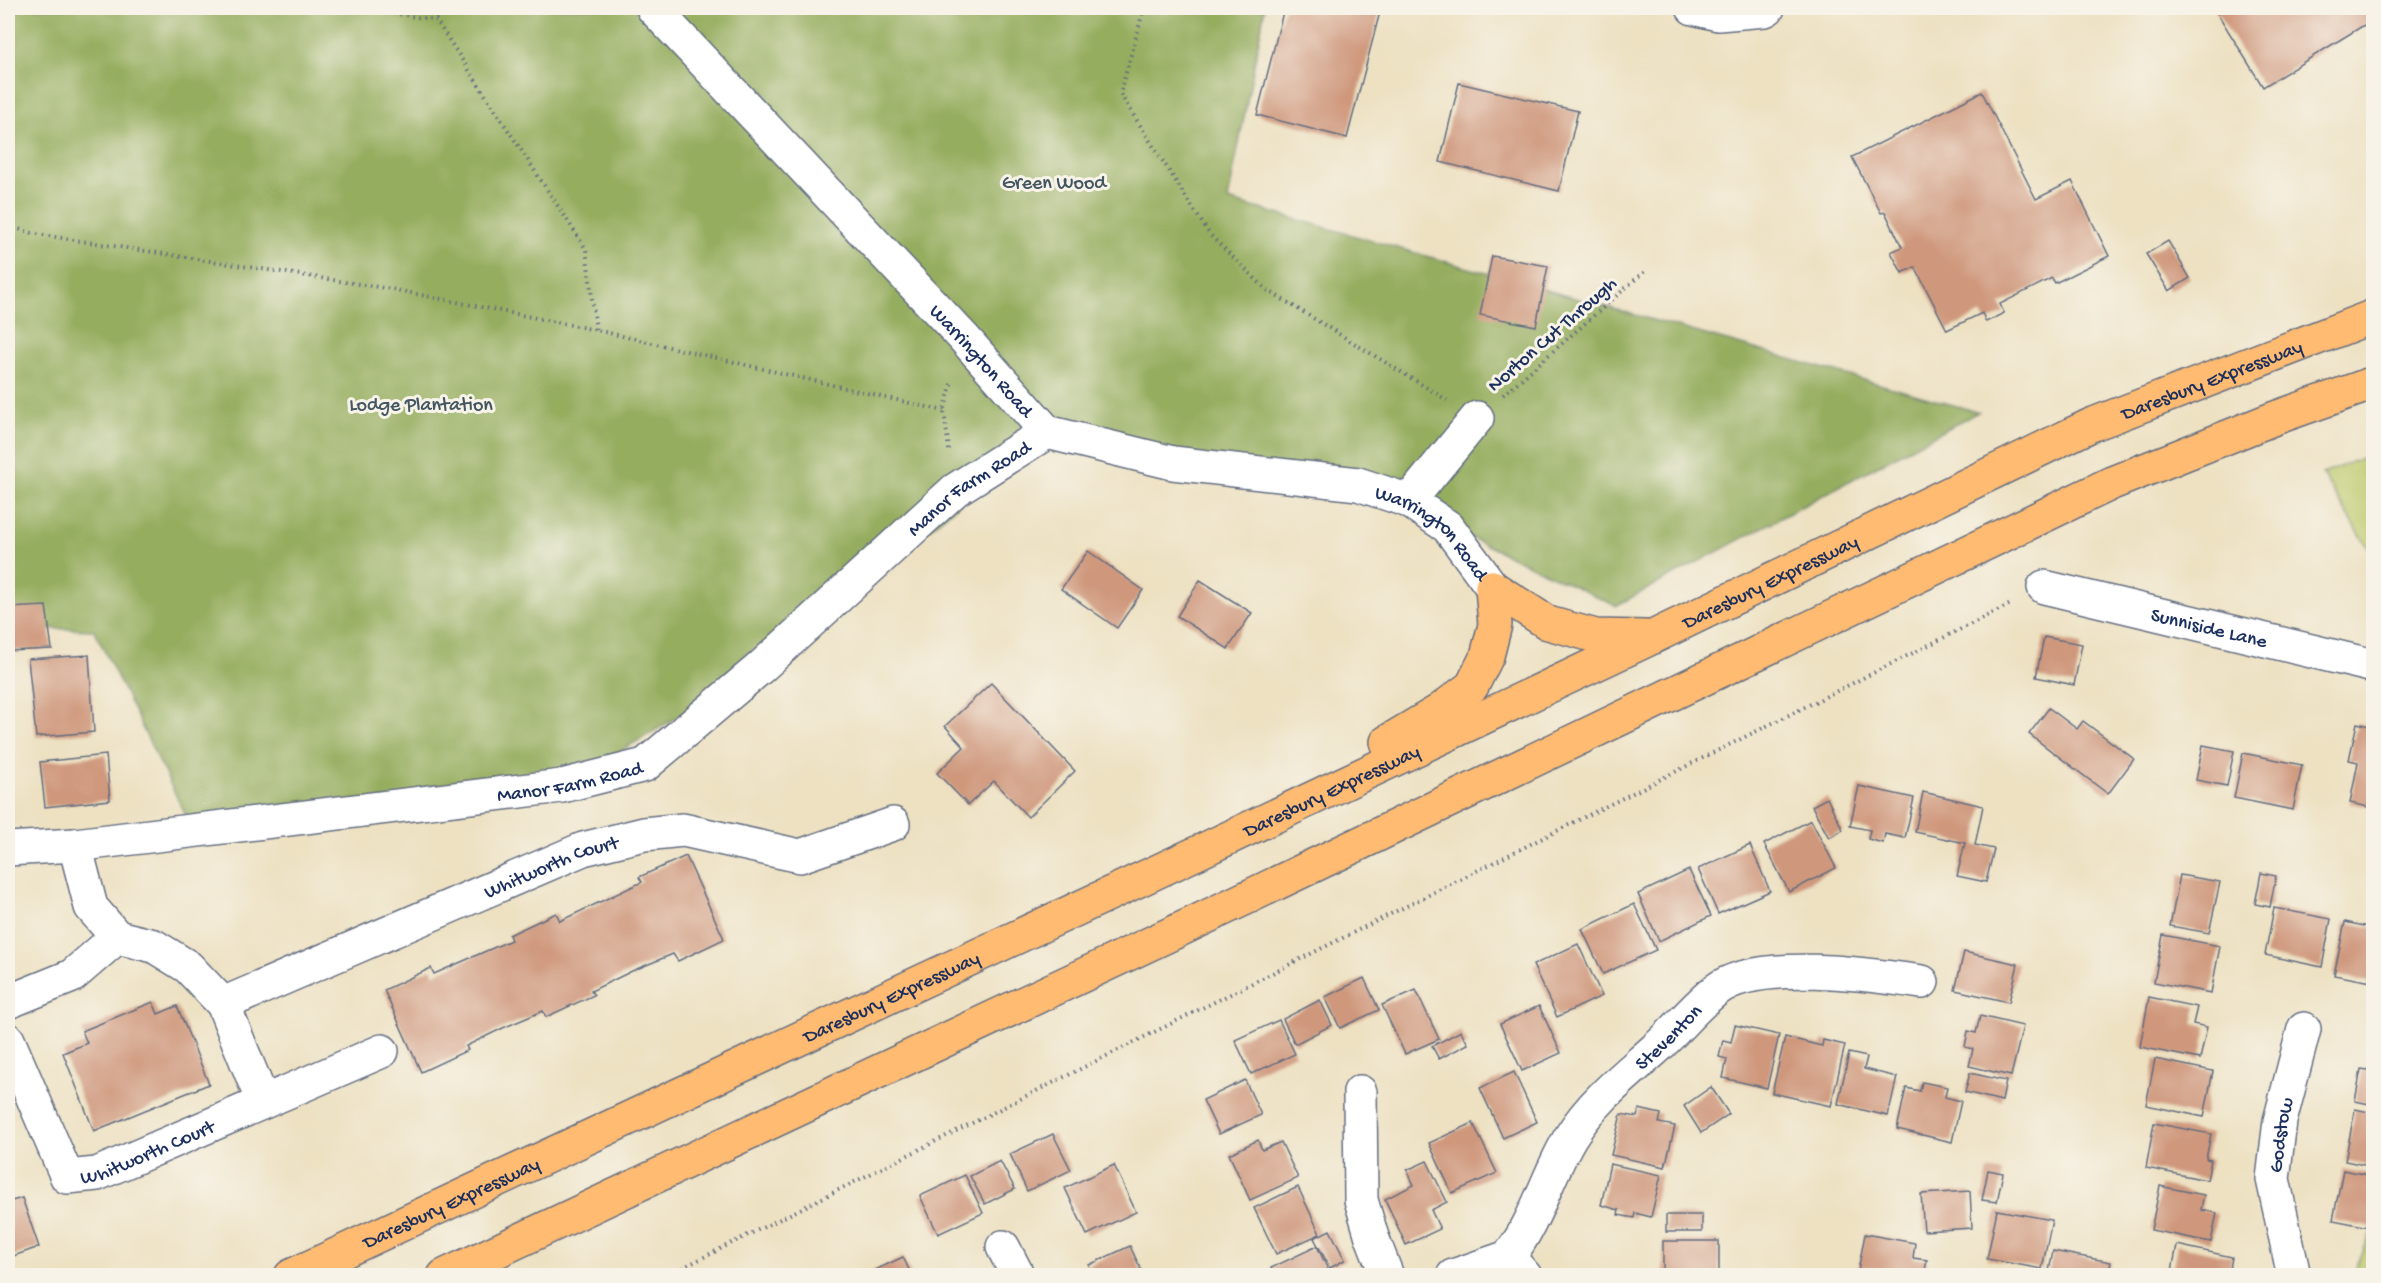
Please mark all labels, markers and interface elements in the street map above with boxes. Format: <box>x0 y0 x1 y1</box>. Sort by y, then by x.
park label: Green Wood <box>1002 173 1108 196</box>
street label: Norton Cut Through <box>1484 273 1623 398</box>
street label: Warrington Road <box>923 301 1038 425</box>
street label: Daresbury Expressway <box>2117 337 2306 428</box>
park label: Lodge Plantation <box>349 395 493 418</box>
street label: Manor Farm Road <box>904 436 1038 543</box>
street label: Warrington Road <box>1371 482 1493 588</box>
street label: Daresbury Expressway <box>1678 531 1863 637</box>
street label: Sunniside Lane <box>2148 605 2270 655</box>
street label: Daresbury Expressway <box>1239 741 1424 845</box>
street label: Manor Farm Road <box>496 758 648 809</box>
street label: Whitworth Court <box>481 832 623 905</box>
street label: Daresbury Expressway <box>799 948 984 1051</box>
street label: Steventon <box>1632 1000 1708 1077</box>
street label: Godstow <box>2266 1095 2301 1174</box>
street label: Whitworth Court <box>80 1116 220 1191</box>
street label: Daresbury Expressway <box>358 1154 544 1257</box>

